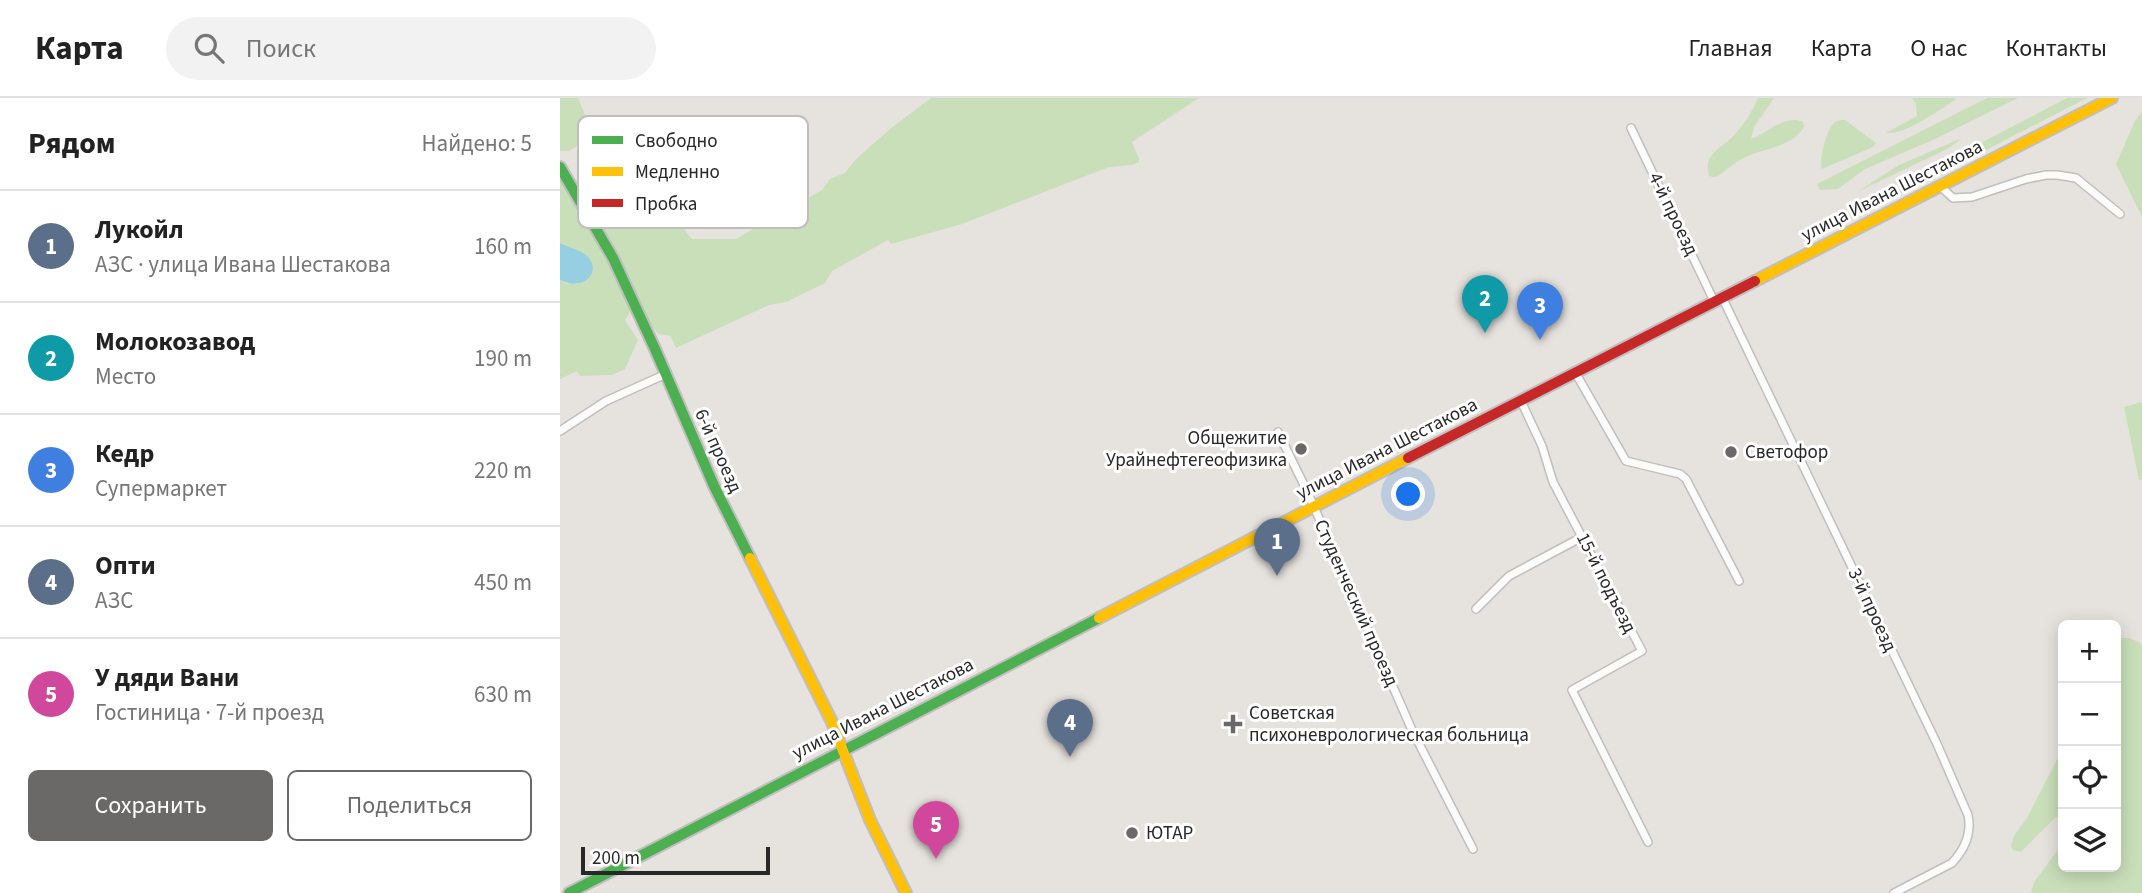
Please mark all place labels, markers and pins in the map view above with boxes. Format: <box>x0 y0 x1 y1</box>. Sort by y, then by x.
pin: 2 <box>1462 275 1508 333</box>
pin: 3 <box>1517 282 1563 340</box>
place label: Общежитие Урайнефтегеофизика <box>1106 425 1287 474</box>
place label: Светофор <box>1745 439 1828 466</box>
marker: Общежитие Урайнефтегеофизика <box>1293 441 1309 457</box>
marker: Светофор <box>1723 444 1739 460</box>
pin: 1 <box>1254 518 1300 576</box>
pin: 4 <box>1047 699 1093 757</box>
place label: Советская психоневрологическая больница <box>1249 700 1529 749</box>
marker: Советская психоневрологическая больница <box>1223 714 1243 734</box>
pin: 5 <box>913 801 959 859</box>
place label: ЮТАР <box>1146 820 1193 847</box>
marker: ЮТАР <box>1124 825 1140 841</box>

